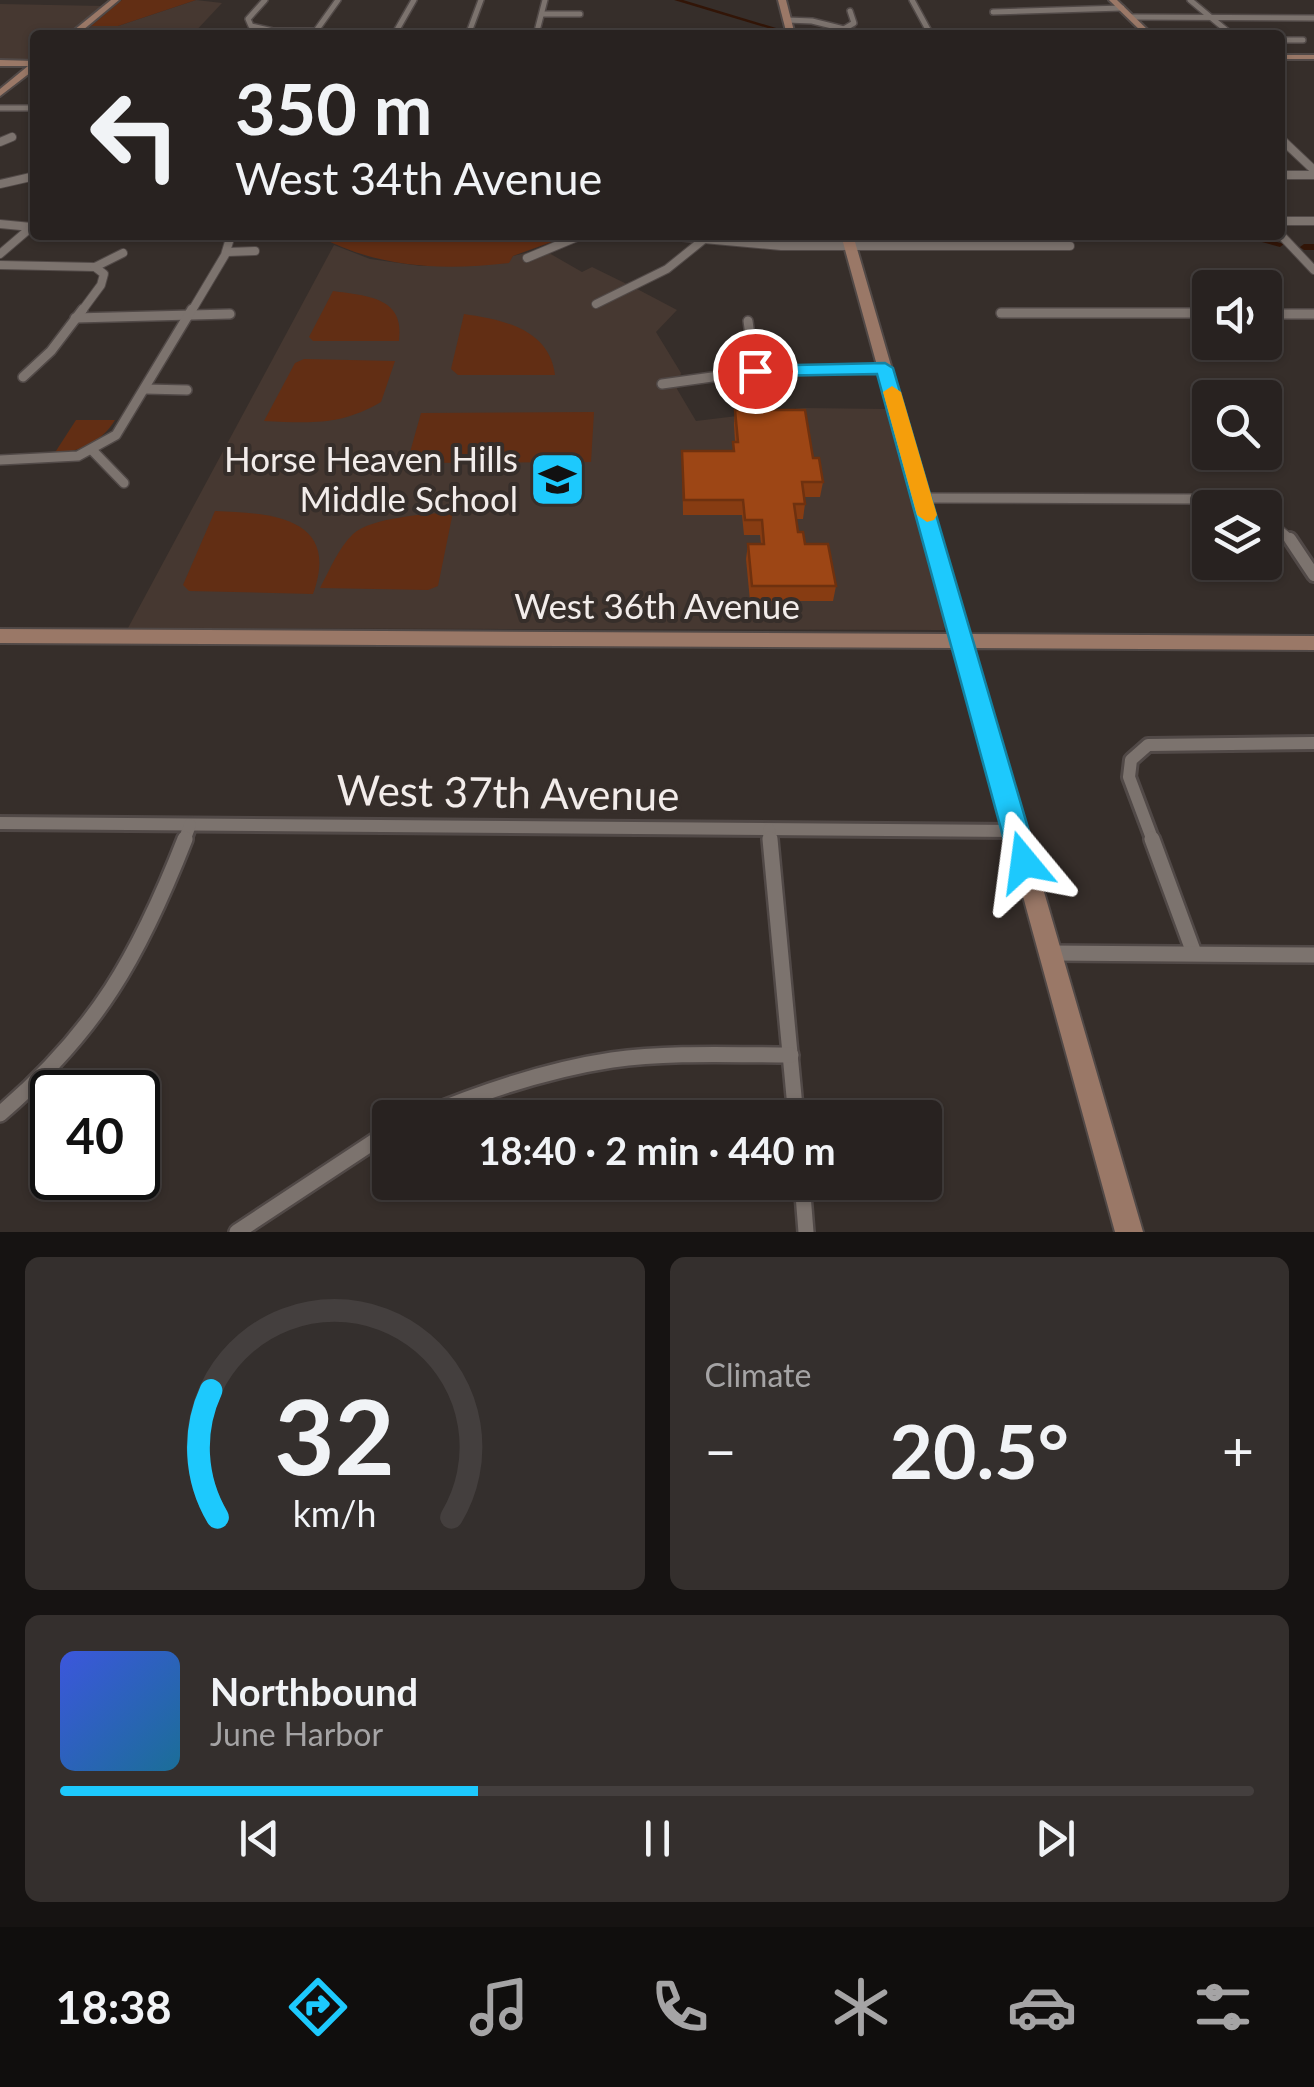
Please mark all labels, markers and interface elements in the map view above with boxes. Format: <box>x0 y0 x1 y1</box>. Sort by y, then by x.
text: 350 m <box>235 66 432 150</box>
icon: left <box>70 70 200 200</box>
text: West 34th Avenue <box>235 151 602 205</box>
map controls <box>1192 270 1282 580</box>
button: sound <box>1192 270 1282 360</box>
pin <box>713 329 798 414</box>
icon: arrive <box>728 344 783 399</box>
button: search <box>1192 380 1282 470</box>
place label: Horse Heaven Hills Middle School <box>224 437 518 519</box>
school or university icon: Horse Heaven Hills Middle School <box>527 450 587 510</box>
button: layers <box>1192 490 1282 580</box>
street label: West 36th Avenue <box>514 584 800 626</box>
street label: West 37th Avenue <box>336 764 680 820</box>
position arrow <box>972 810 1076 914</box>
speed limit sign: 40 <box>30 1070 160 1200</box>
text: 18:40 · 2 min · 440 m <box>478 1127 836 1173</box>
text: Climate <box>705 1355 811 1394</box>
text: 32 <box>274 1372 395 1497</box>
text: 20.5° <box>890 1405 1069 1495</box>
text: − <box>705 1417 736 1483</box>
text: + <box>1222 1417 1254 1483</box>
text: km/h <box>293 1492 377 1535</box>
text: Northbound <box>210 1668 418 1714</box>
text: June Harbor <box>210 1714 383 1753</box>
icon: previous <box>232 1811 287 1866</box>
icon: pause <box>630 1811 685 1866</box>
icon: next <box>1028 1811 1083 1866</box>
icon: directions <box>283 1972 353 2042</box>
icon: music <box>464 1972 534 2042</box>
icon: phone <box>645 1972 715 2042</box>
icon: climate <box>826 1972 896 2042</box>
icon: car <box>1007 1972 1077 2042</box>
icon: filters <box>1188 1972 1258 2042</box>
text: 18:38 <box>56 1980 172 2034</box>

